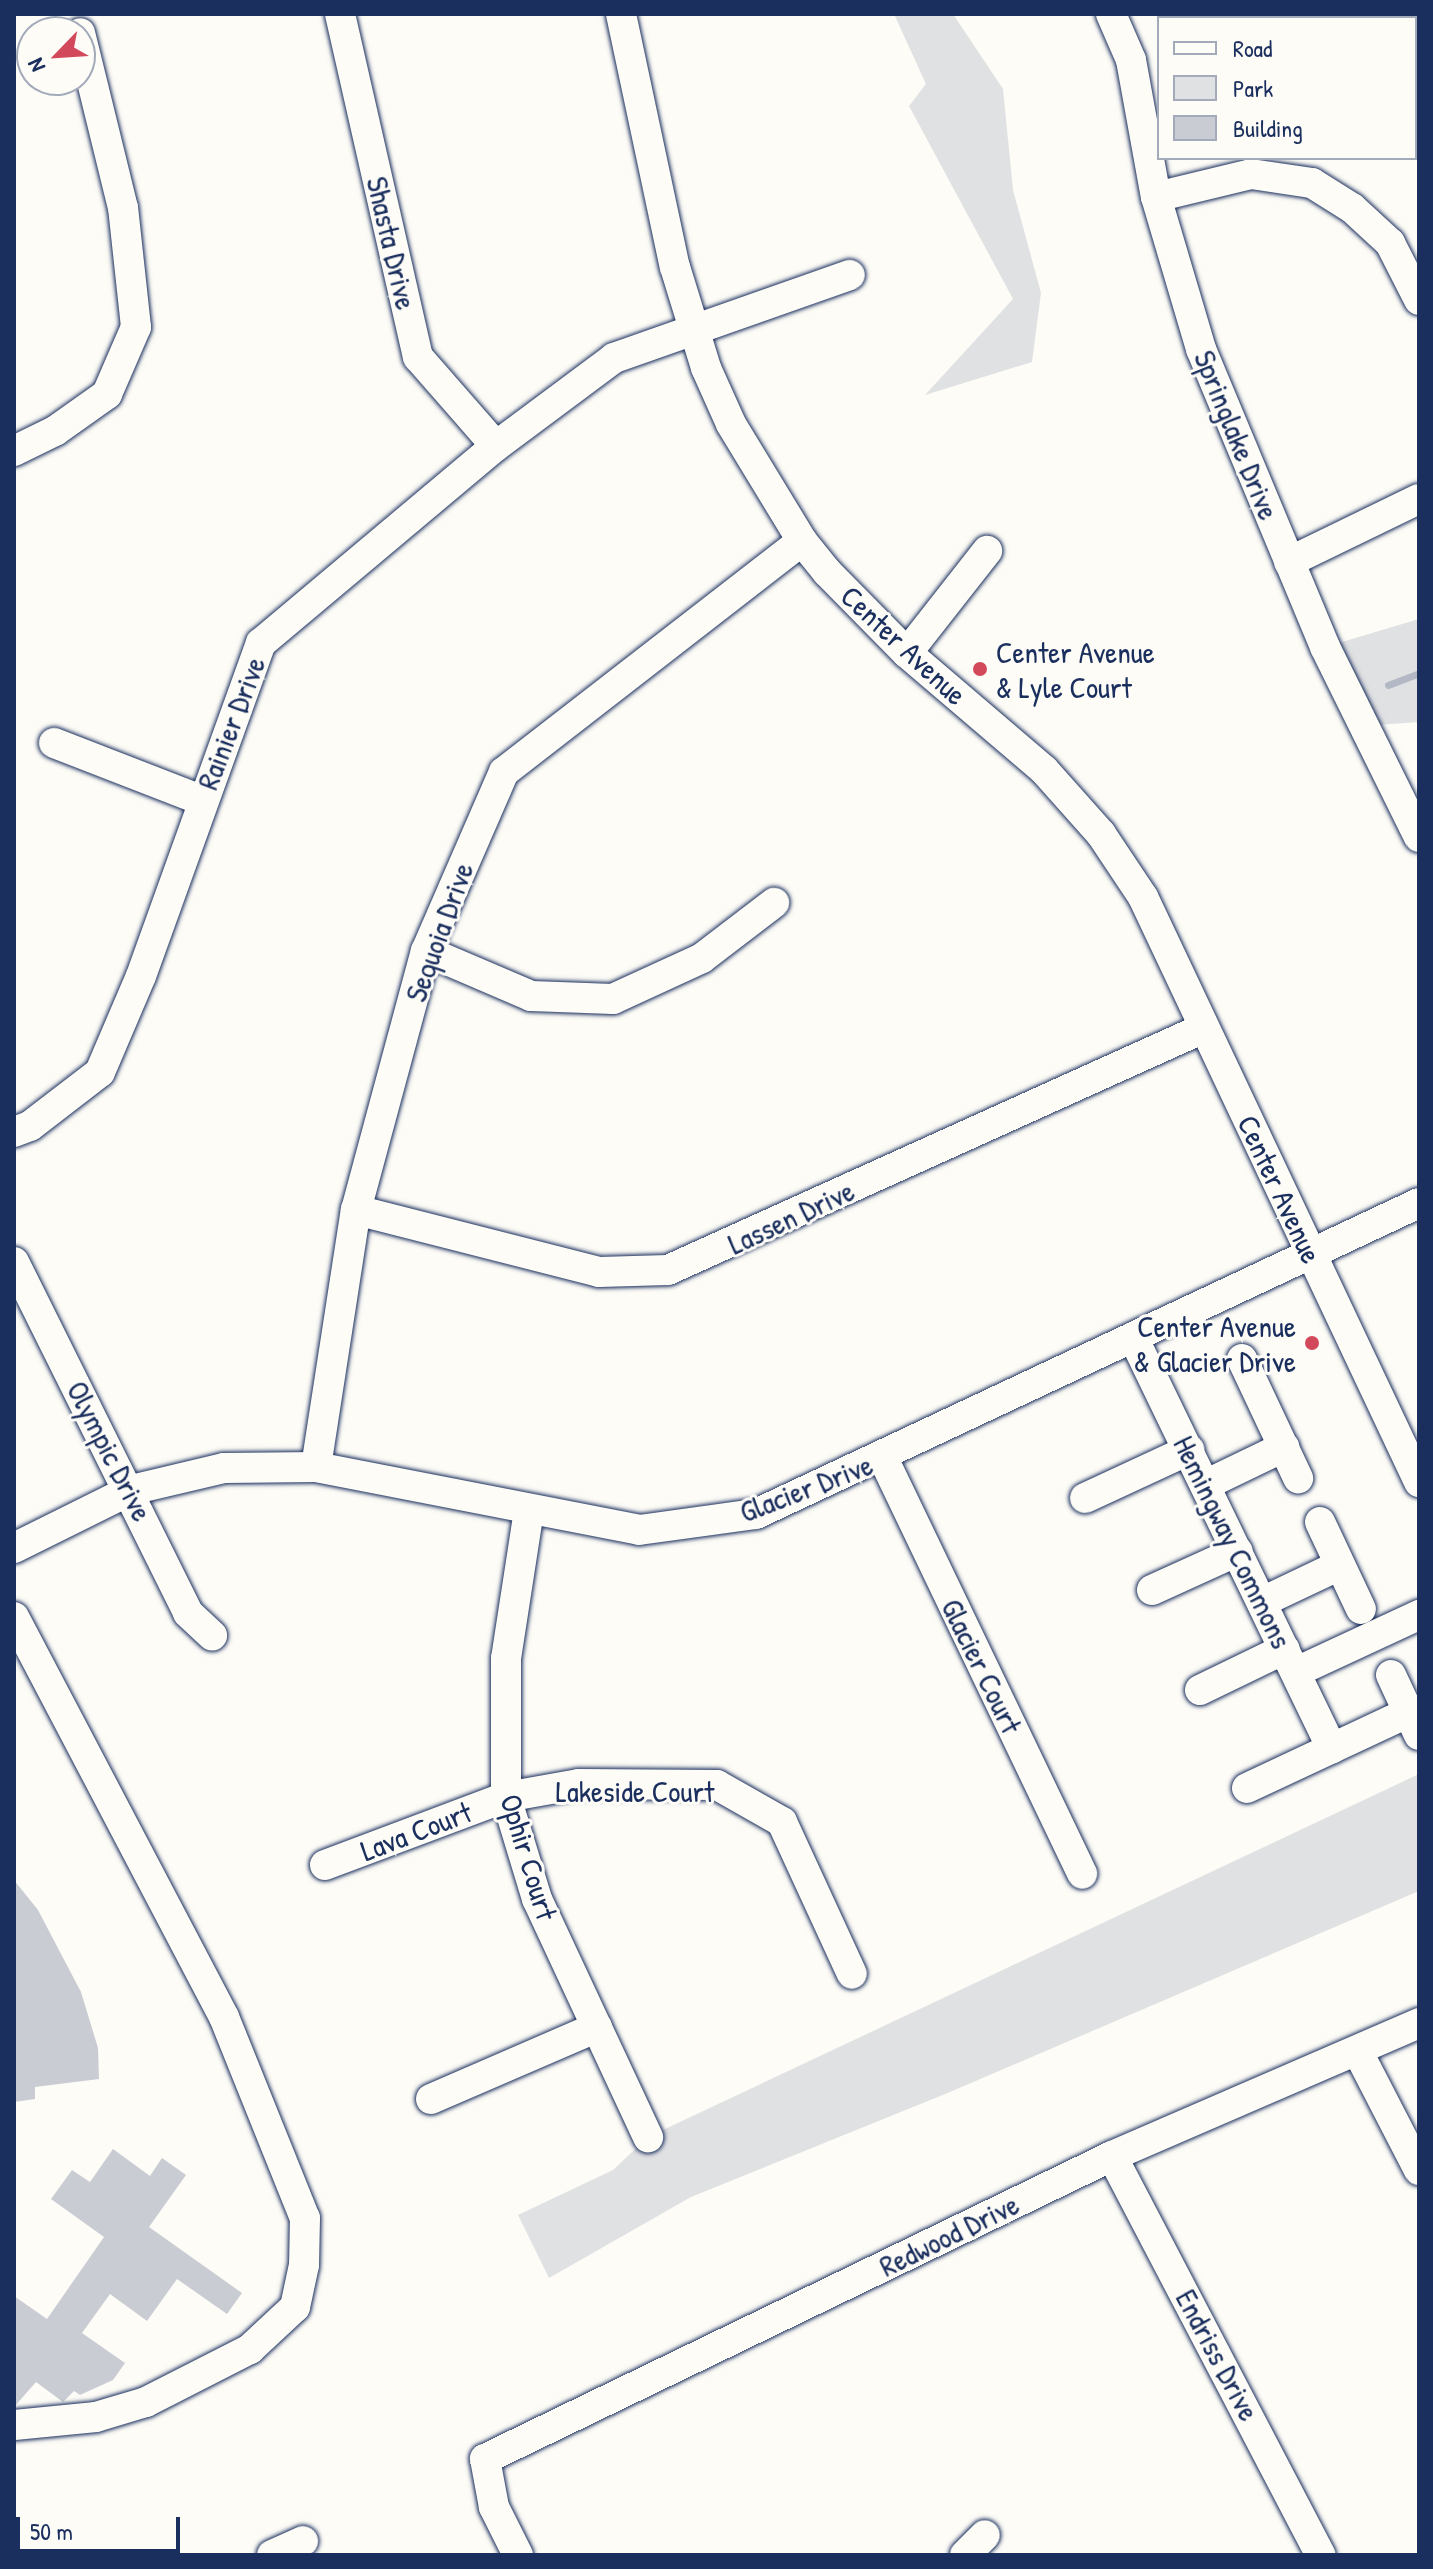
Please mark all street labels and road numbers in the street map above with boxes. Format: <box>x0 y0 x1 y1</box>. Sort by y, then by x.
street label: Shasta Drive <box>359 173 425 313</box>
street label: Springlake Drive <box>1187 345 1287 525</box>
street label: Center Avenue <box>834 578 974 712</box>
street label: Rainier Drive <box>189 652 273 794</box>
street label: Sequoia Drive <box>397 857 481 1007</box>
street label: Center Avenue <box>1230 1109 1330 1269</box>
street label: Lassen Drive <box>722 1172 860 1262</box>
street label: Olympic Drive <box>59 1375 161 1527</box>
street label: Hemingway Commons <box>1166 1430 1300 1654</box>
street label: Glacier Drive <box>735 1446 877 1530</box>
street label: Glacier Court <box>934 1593 1030 1739</box>
street label: Lakeside Court <box>556 1773 714 1809</box>
street label: Ophir Court <box>493 1790 565 1924</box>
street label: Lava Court <box>355 1793 477 1869</box>
street label: Redwood Drive <box>874 2186 1024 2284</box>
street label: Endriss Drive <box>1168 2283 1268 2427</box>

